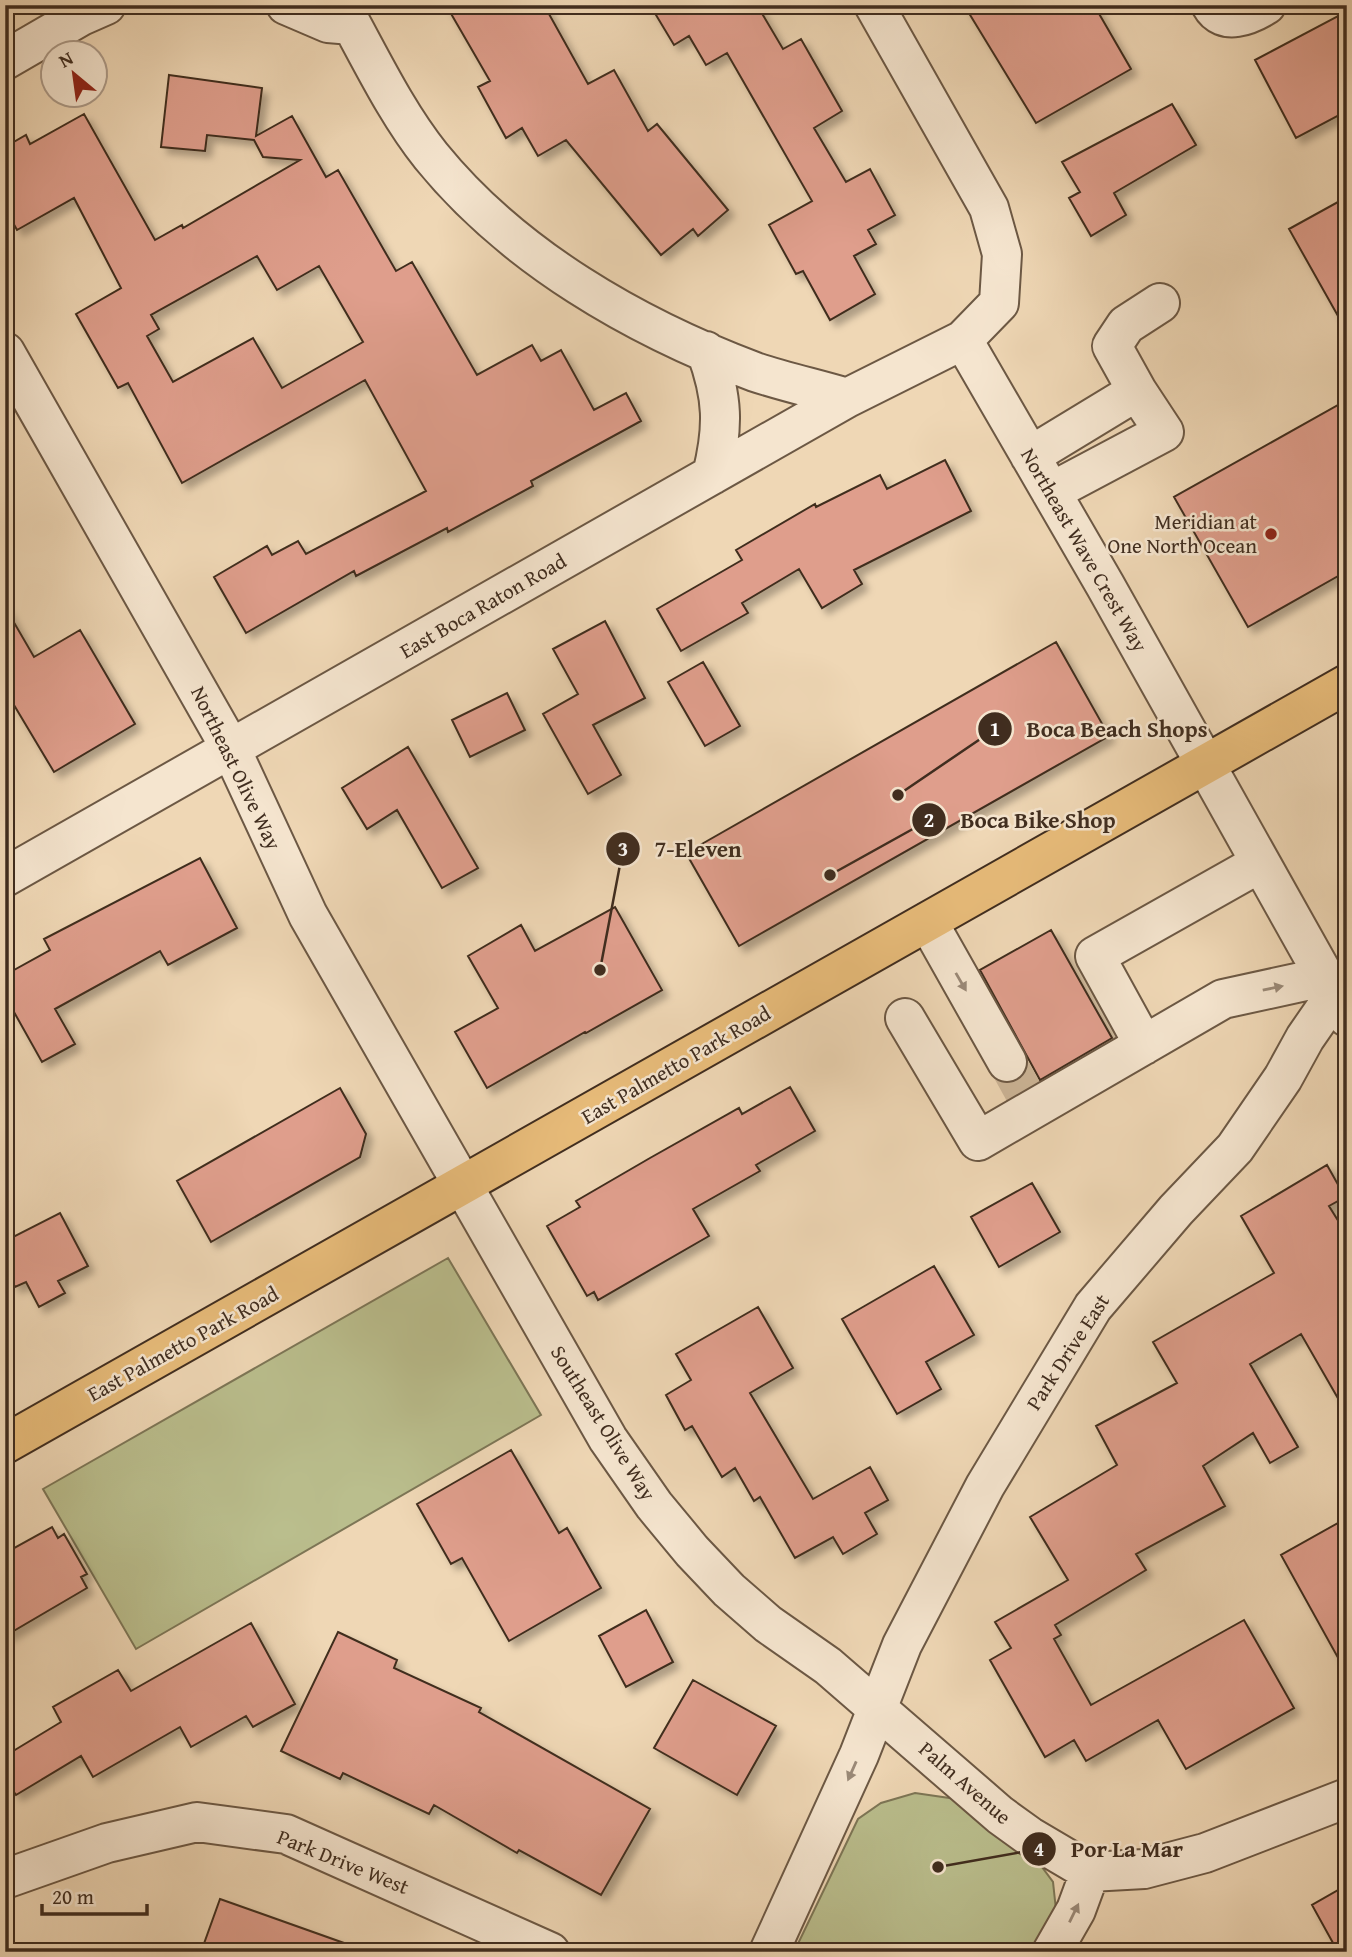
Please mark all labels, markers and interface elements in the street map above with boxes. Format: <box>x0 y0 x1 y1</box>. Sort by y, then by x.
north arrow <box>38 38 108 108</box>
text: N <box>53 44 78 74</box>
street label: Northeast Wave Crest Way <box>1013 442 1156 658</box>
place label: Meridian at One North Ocean <box>1107 506 1258 561</box>
marker: Meridian at One North Ocean <box>1263 526 1279 542</box>
street label: East Boca Raton Road <box>394 545 573 666</box>
street label: Northeast Olive Way <box>183 681 290 855</box>
callout: Boca Beach Shops <box>977 707 1221 751</box>
text: Boca Beach Shops <box>1026 712 1208 745</box>
text: 1 <box>990 713 1000 744</box>
callout: Boca Bike Shop <box>912 798 1130 842</box>
text: Boca Bike Shop <box>960 803 1116 836</box>
text: 2 <box>924 804 934 835</box>
callout: 7-Eleven <box>606 827 756 871</box>
text: 7-Eleven <box>654 832 742 865</box>
text: 3 <box>618 833 628 864</box>
one-way arrow <box>955 972 967 991</box>
one-way arrow <box>1263 983 1285 994</box>
street label: East Palmetto Park Road <box>575 997 777 1132</box>
street label: East Palmetto Park Road <box>82 1278 285 1409</box>
street label: Park Drive East <box>1018 1287 1117 1416</box>
street label: Southeast Olive Way <box>543 1339 664 1507</box>
street label: Palm Avenue <box>912 1734 1018 1832</box>
one-way arrow <box>846 1761 858 1781</box>
street label: Park Drive West <box>273 1821 414 1902</box>
callout: Por La Mar <box>1022 1827 1197 1871</box>
text: Por La Mar <box>1071 1832 1184 1865</box>
text: 4 <box>1034 1833 1045 1864</box>
scale bar <box>42 1873 147 1917</box>
text: 20 m <box>52 1881 94 1912</box>
one-way arrow <box>1068 1903 1079 1923</box>

